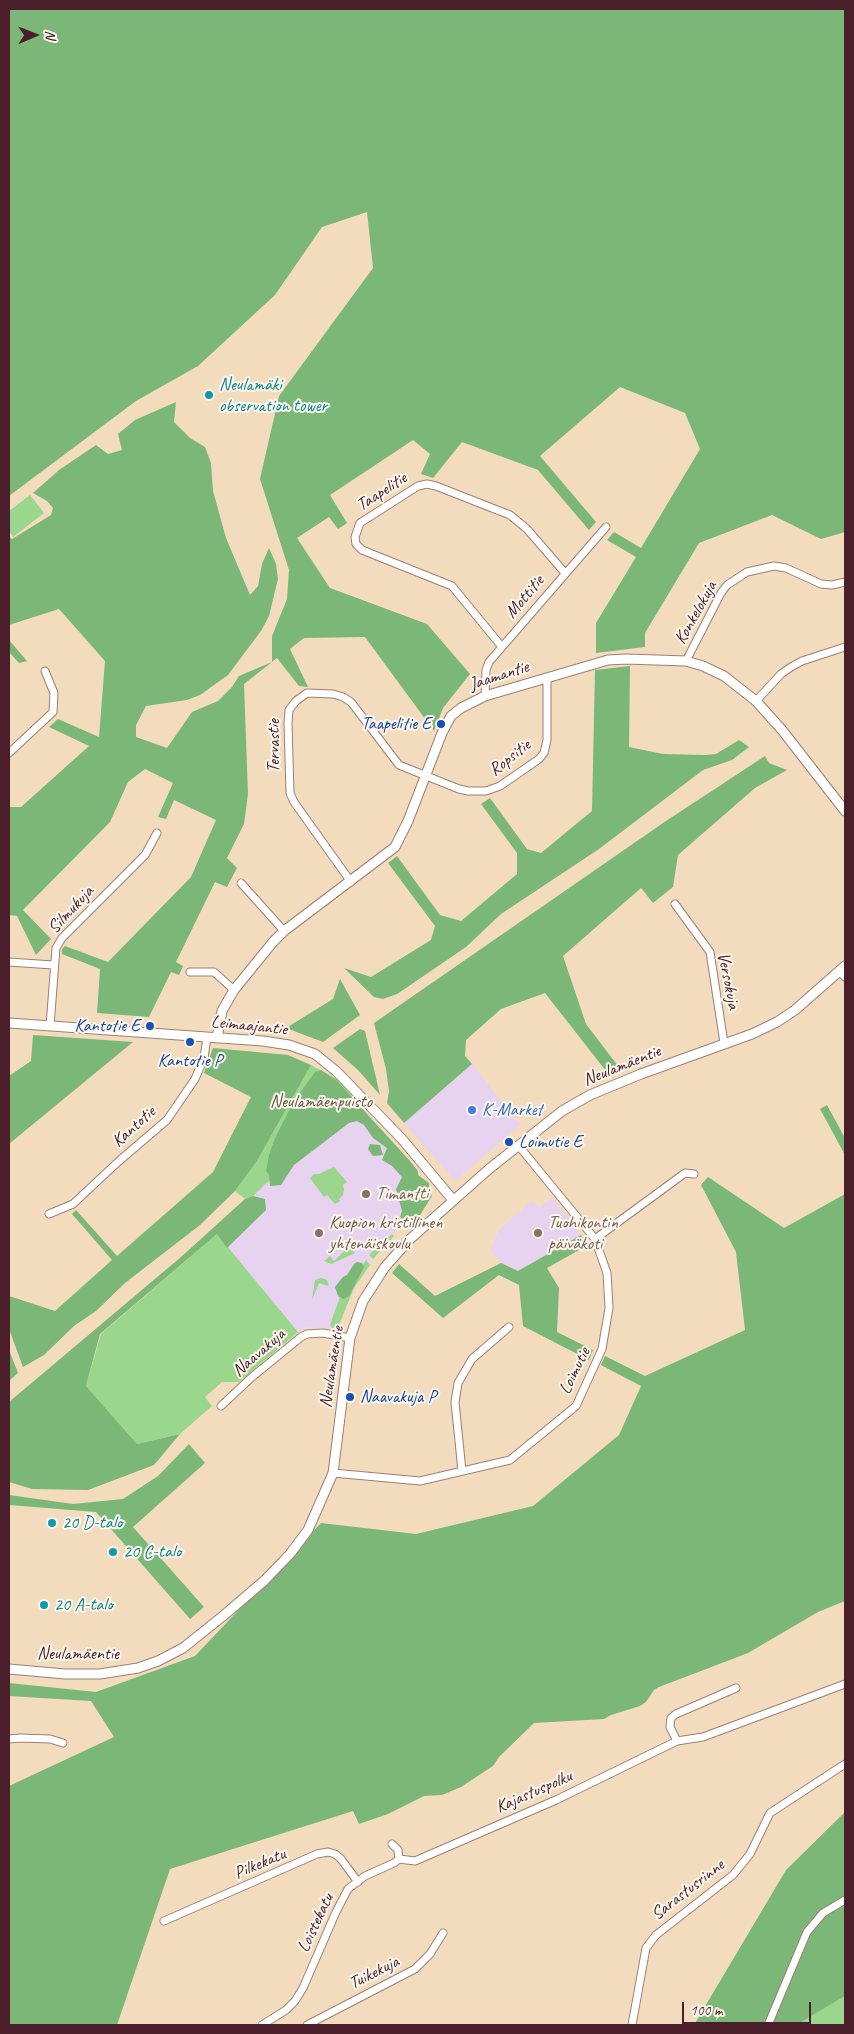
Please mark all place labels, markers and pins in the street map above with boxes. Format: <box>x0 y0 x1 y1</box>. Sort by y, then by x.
place label: Neulamäki observation tower <box>219 374 327 416</box>
marker: Neulamäki observation tower <box>203 389 215 401</box>
place label: Taapelitie E <box>361 713 431 735</box>
marker: Taapelitie E <box>435 718 447 730</box>
place label: Kantotie E <box>74 1015 140 1037</box>
marker: Kantotie E <box>144 1020 156 1032</box>
marker: Kantotie P <box>184 1036 196 1048</box>
place label: Kantotie P <box>158 1050 222 1072</box>
place label: K-Market <box>482 1099 543 1121</box>
marker: K-Market <box>466 1104 478 1116</box>
place label: Loimutie E <box>519 1131 582 1153</box>
marker: Loimutie E <box>503 1136 515 1148</box>
place label: Timantti <box>376 1183 428 1205</box>
marker: Timantti <box>360 1188 372 1200</box>
place label: Kuopion kristillinen yhtenäiskoulu <box>329 1212 442 1254</box>
place label: Tuohikontin päiväkoti <box>548 1212 618 1254</box>
marker: Kuopion kristillinen yhtenäiskoulu <box>313 1227 325 1239</box>
marker: Tuohikontin päiväkoti <box>532 1227 544 1239</box>
place label: Naavakuja P <box>360 1386 436 1408</box>
marker: Naavakuja P <box>344 1391 356 1403</box>
place label: 20 D-talo <box>62 1512 122 1534</box>
marker: 20 D-talo <box>46 1517 58 1529</box>
place label: 20 C-talo <box>123 1541 181 1563</box>
marker: 20 C-talo <box>107 1546 119 1558</box>
place label: 20 A-talo <box>54 1594 113 1616</box>
marker: 20 A-talo <box>38 1599 50 1611</box>

